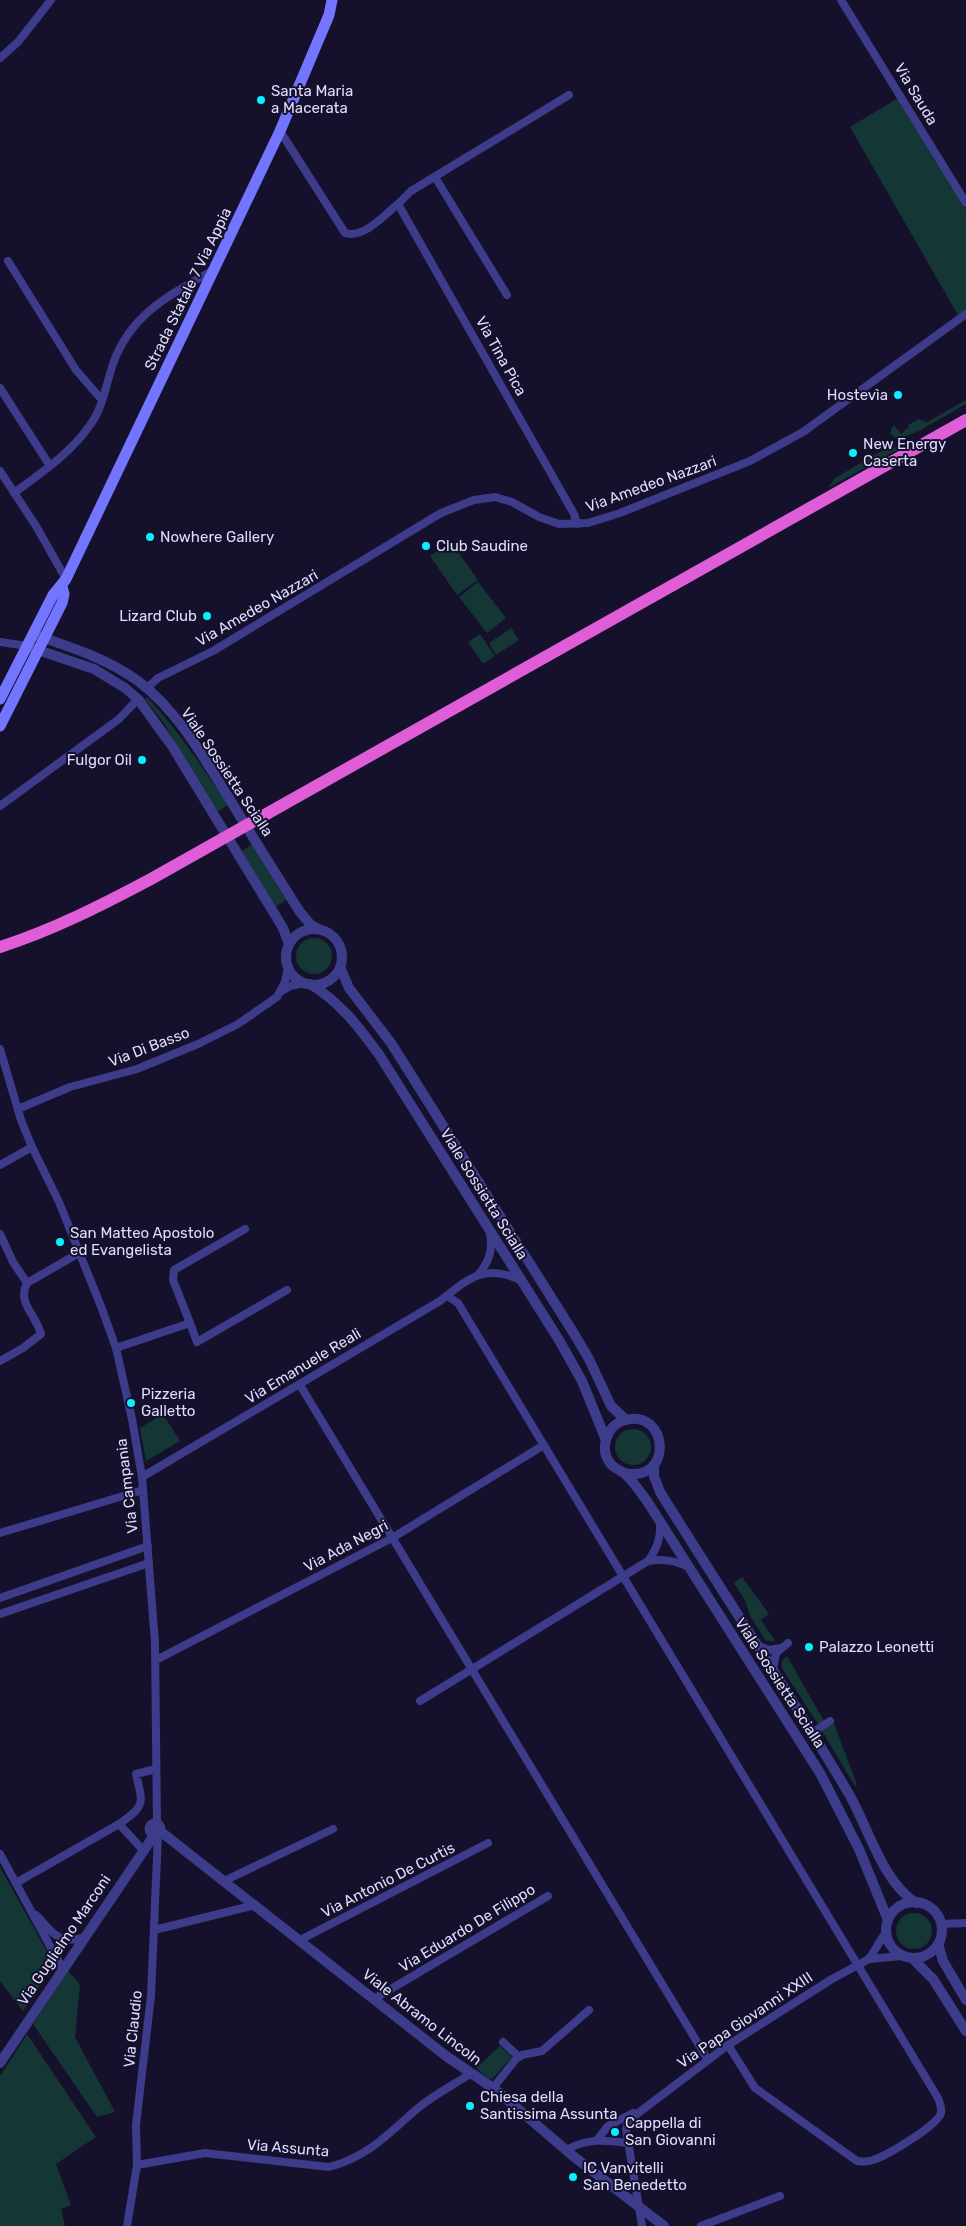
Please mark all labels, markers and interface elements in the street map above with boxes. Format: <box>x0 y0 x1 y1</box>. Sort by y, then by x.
street label: Via Sauda <box>890 60 942 128</box>
place label: Santa Maria a Macerata <box>271 82 353 117</box>
marker: Santa Maria a Macerata <box>255 94 267 106</box>
street label: Strada Statale 7 Via Appia <box>141 205 235 373</box>
street label: Via Tina Pica <box>472 313 530 399</box>
place label: Hostevìa <box>827 386 888 404</box>
marker: Hostevìa <box>892 389 904 401</box>
place label: New Energy Caserta <box>863 435 946 470</box>
marker: New Energy Caserta <box>847 447 859 459</box>
street label: Via Amedeo Nazzari <box>583 452 719 516</box>
place label: Nowhere Gallery <box>160 528 274 546</box>
marker: Nowhere Gallery <box>144 531 156 543</box>
place label: Club Saudine <box>436 537 528 555</box>
marker: Club Saudine <box>420 540 432 552</box>
street label: Via Amedeo Nazzari <box>193 566 321 650</box>
place label: Lizard Club <box>119 607 197 625</box>
marker: Lizard Club <box>201 610 213 622</box>
street label: Viale Sossietta Scialla <box>177 704 277 840</box>
place label: Fulgor Oil <box>67 751 132 769</box>
marker: Fulgor Oil <box>136 754 148 766</box>
street label: Via Di Basso <box>106 1023 192 1071</box>
street label: Viale Sossietta Scialla <box>436 1125 532 1263</box>
place label: San Matteo Apostolo ed Evangelista <box>70 1224 214 1259</box>
marker: San Matteo Apostolo ed Evangelista <box>54 1236 66 1248</box>
street label: Via Emanuele Reali <box>242 1324 364 1408</box>
place label: Pizzeria Galletto <box>141 1385 195 1420</box>
marker: Pizzeria Galletto <box>125 1397 137 1409</box>
street label: Via Campania <box>112 1438 142 1534</box>
street label: Via Ada Negri <box>301 1516 391 1576</box>
street label: Viale Sossietta Scialla <box>731 1615 829 1751</box>
place label: Palazzo Leonetti <box>819 1638 934 1656</box>
marker: Palazzo Leonetti <box>803 1641 815 1653</box>
street label: Via Antonio De Curtis <box>318 1838 458 1922</box>
street label: Via Guglielmo Marconi <box>14 1871 114 2009</box>
street label: Via Eduardo De Filippo <box>396 1880 538 1976</box>
street label: Viale Abramo Lincoln <box>359 1965 485 2069</box>
street label: Via Papa Giovanni XXIII <box>674 1968 816 2072</box>
street label: Via Claudio <box>120 1990 146 2068</box>
place label: Chiesa della Santissima Assunta <box>480 2088 617 2123</box>
marker: Chiesa della Santissima Assunta <box>464 2100 476 2112</box>
place label: Cappella di San Giovanni <box>625 2114 716 2149</box>
marker: Cappella di San Giovanni <box>609 2126 621 2138</box>
street label: Via Assunta <box>246 2135 330 2161</box>
place label: IC Vanvitelli San Benedetto <box>583 2159 687 2194</box>
marker: IC Vanvitelli San Benedetto <box>567 2171 579 2183</box>

